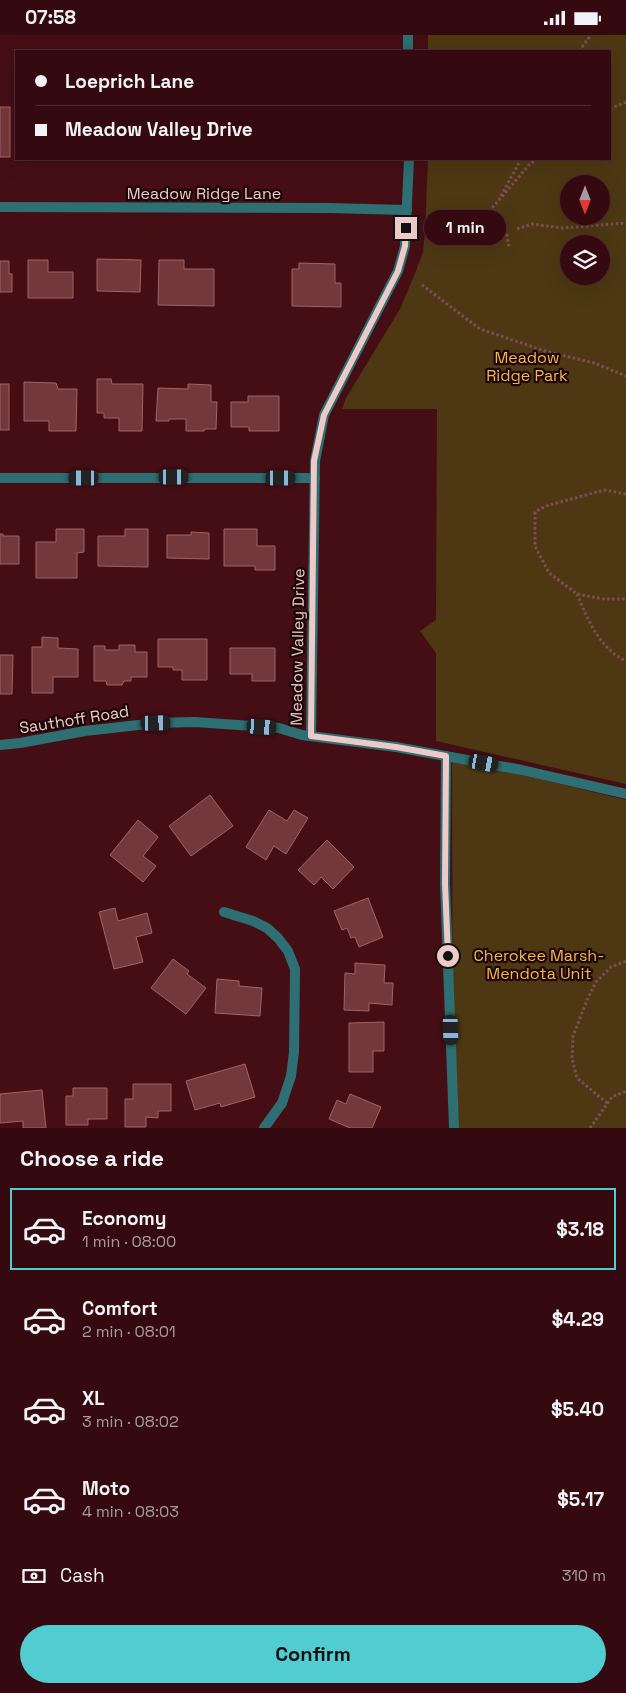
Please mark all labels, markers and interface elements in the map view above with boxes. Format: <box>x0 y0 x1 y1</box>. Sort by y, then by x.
text: 07:58 <box>25 5 76 30</box>
text: Loeprich Lane <box>65 69 194 94</box>
text: Meadow Valley Drive <box>65 117 253 142</box>
north arrow <box>560 175 610 225</box>
map controls <box>560 175 610 285</box>
street label: Meadow Ridge Lane <box>127 183 281 204</box>
callout: 1 min <box>424 211 506 245</box>
route end <box>395 217 417 239</box>
text: 1 min <box>445 217 485 238</box>
button: layers <box>560 235 610 285</box>
park label: Meadow Ridge Park <box>486 347 568 386</box>
car <box>159 470 189 485</box>
car <box>69 471 99 486</box>
car <box>266 471 296 486</box>
street label: Meadow Valley Drive <box>286 568 309 726</box>
street label: Sauthoff Road <box>18 700 131 739</box>
car <box>140 715 171 731</box>
car <box>246 718 277 736</box>
car <box>467 753 500 773</box>
route start <box>437 945 459 967</box>
park label: Cherokee Marsh- Mendota Unit <box>474 945 604 984</box>
car <box>442 1015 459 1045</box>
text: Choose a ride <box>20 1144 164 1172</box>
text: Economy <box>82 1206 166 1231</box>
icon: car <box>22 1207 67 1252</box>
text: $3.18 <box>556 1217 604 1242</box>
text: 1 min · 08:00 <box>82 1231 176 1252</box>
text: Comfort <box>82 1296 158 1321</box>
icon: car <box>22 1297 67 1342</box>
text: $4.29 <box>552 1307 604 1332</box>
text: 2 min · 08:01 <box>82 1321 176 1342</box>
text: XL <box>82 1386 105 1411</box>
icon: car <box>22 1387 67 1432</box>
text: $5.40 <box>551 1397 604 1422</box>
text: 3 min · 08:02 <box>82 1411 179 1432</box>
text: Moto <box>82 1476 130 1501</box>
icon: car <box>22 1477 67 1522</box>
text: $5.17 <box>557 1487 604 1512</box>
text: 4 min · 08:03 <box>82 1501 179 1522</box>
icon: cash <box>20 1562 48 1590</box>
text: Cash <box>60 1563 105 1588</box>
text: 310 m <box>562 1565 606 1586</box>
button: Confirm <box>20 1625 606 1683</box>

